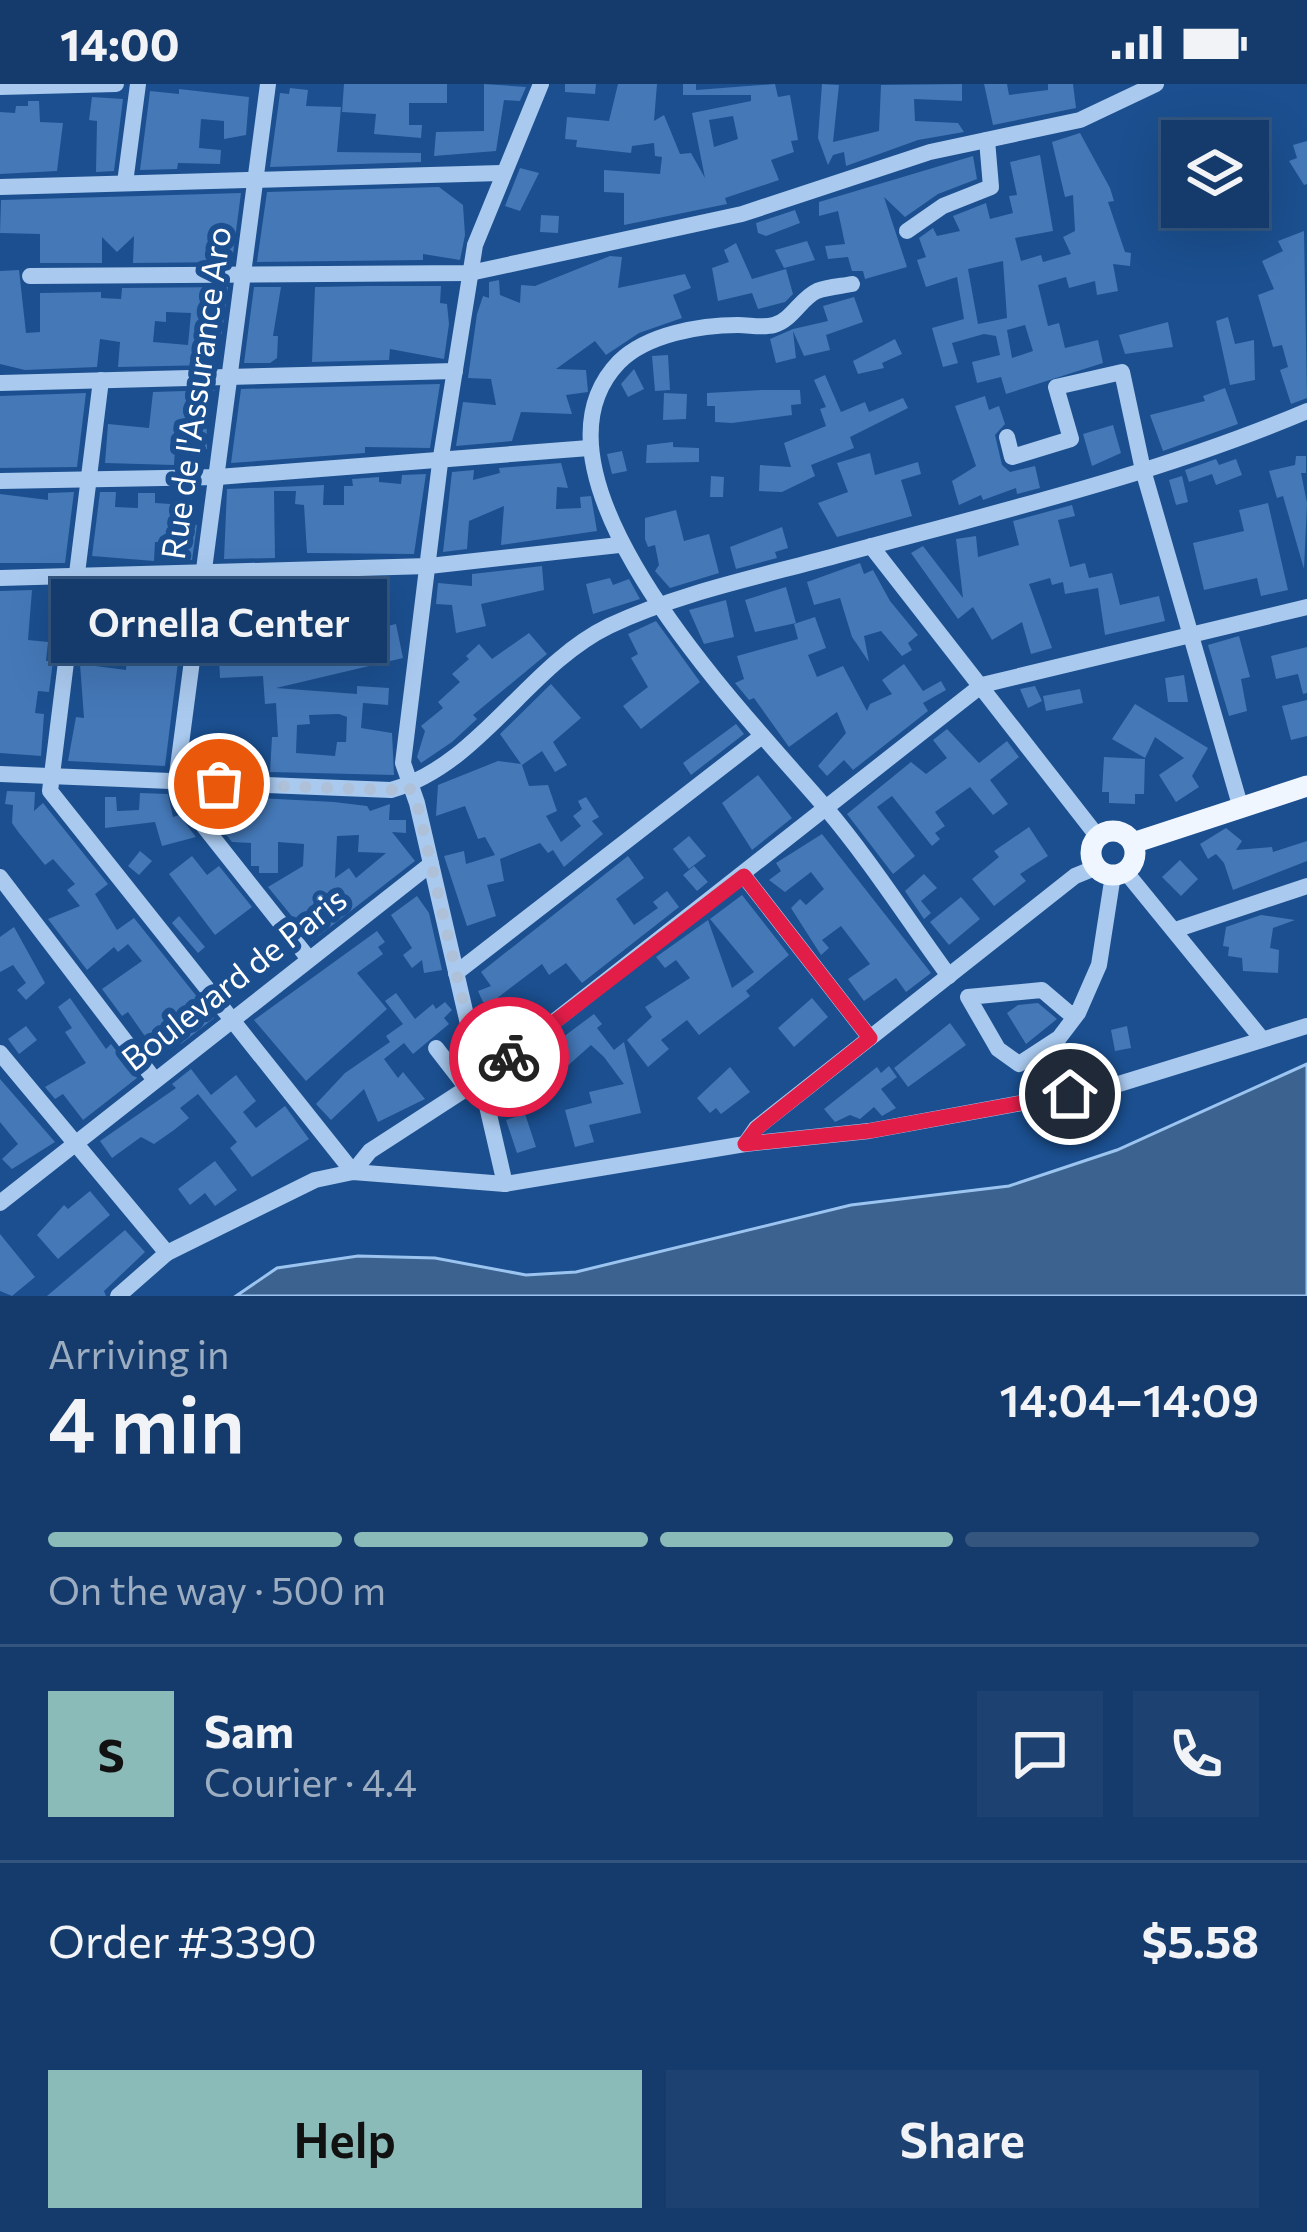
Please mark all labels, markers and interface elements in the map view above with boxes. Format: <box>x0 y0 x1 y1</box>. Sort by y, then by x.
text: 14:00 <box>60 15 180 70</box>
map controls <box>1161 120 1269 228</box>
button: layers <box>1161 120 1269 228</box>
street label: Rue de l'Assurance Aro <box>151 224 238 562</box>
callout: Ornella Center <box>51 580 387 664</box>
text: Ornella Center <box>88 597 350 645</box>
pin <box>168 733 270 835</box>
icon: bag <box>186 751 252 817</box>
street label: Boulevard de Paris <box>112 877 354 1078</box>
courier <box>449 997 569 1117</box>
icon: bike <box>476 1024 542 1090</box>
pin <box>1019 1043 1121 1145</box>
icon: home <box>1037 1061 1103 1127</box>
text: Arriving in <box>48 1329 229 1377</box>
text: 14:04–14:09 <box>1000 1371 1259 1426</box>
text: 4 min <box>48 1374 245 1469</box>
text: On the way · 500 m <box>48 1565 386 1613</box>
button: chat <box>977 1691 1103 1817</box>
button: phone <box>1133 1691 1259 1817</box>
text: Sam <box>204 1702 294 1757</box>
text: S <box>97 1726 125 1781</box>
text: Courier · 4.4 <box>204 1757 417 1805</box>
text: Order #3390 <box>48 1912 317 1967</box>
text: $5.58 <box>1142 1912 1259 1967</box>
button: Help <box>48 2070 642 2208</box>
button: Share <box>666 2070 1259 2208</box>

